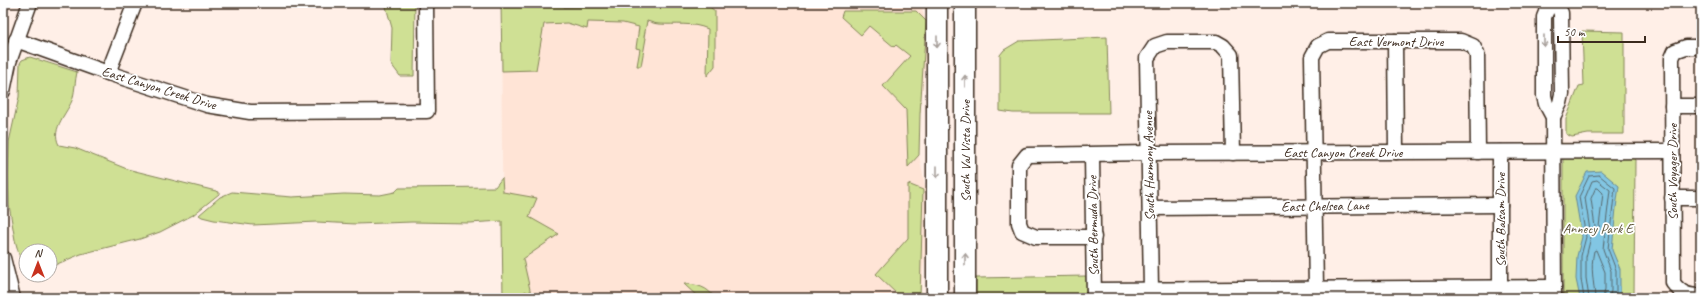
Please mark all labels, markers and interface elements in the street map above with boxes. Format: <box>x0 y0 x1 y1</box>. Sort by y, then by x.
scale bar <box>1558 18 1645 44</box>
text: 50 m <box>1564 24 1586 40</box>
street label: East Vermont Drive <box>1349 33 1445 50</box>
one-way arrow <box>1540 34 1548 47</box>
one-way arrow <box>933 35 941 48</box>
street label: East Canyon Creek Drive <box>100 63 219 114</box>
one-way arrow <box>961 75 969 88</box>
street label: South Val Vista Drive <box>957 99 974 202</box>
street label: South Harmony Avenue <box>1140 110 1158 221</box>
street label: South Voyager Drive <box>1664 122 1681 220</box>
street label: East Canyon Creek Drive <box>1284 144 1404 161</box>
one-way arrow <box>933 165 941 178</box>
street label: South Balsam Drive <box>1492 171 1509 267</box>
street label: South Bermuda Drive <box>1084 174 1102 276</box>
street label: East Chelsea Lane <box>1281 197 1370 215</box>
park label: Annecy Park E <box>1563 220 1634 237</box>
north arrow <box>18 243 58 283</box>
text: N <box>35 246 44 260</box>
one-way arrow <box>961 253 969 266</box>

